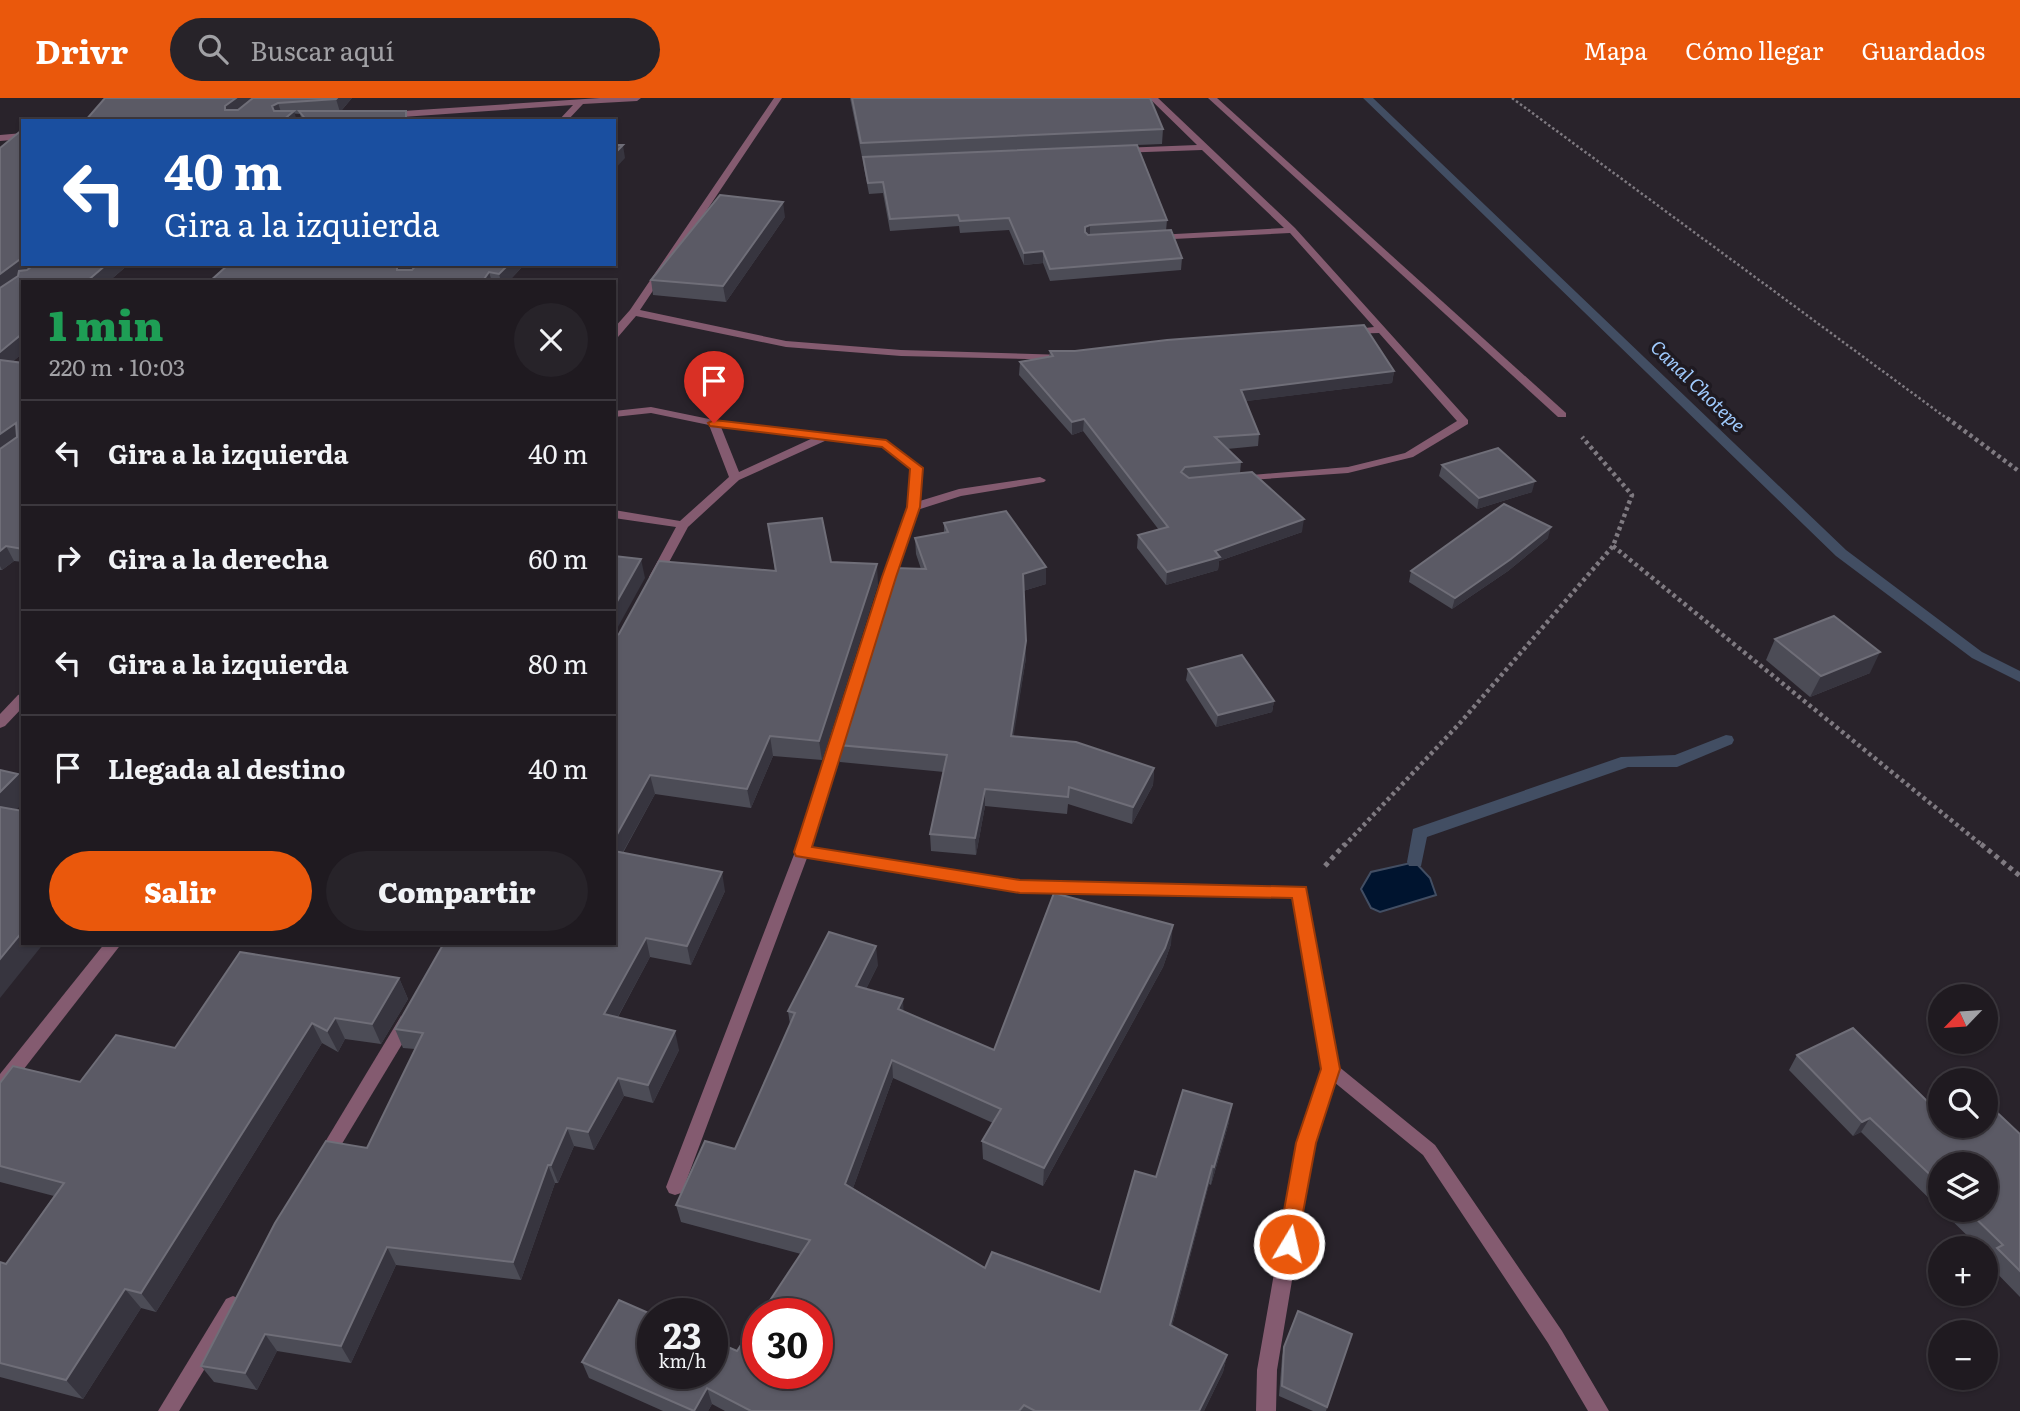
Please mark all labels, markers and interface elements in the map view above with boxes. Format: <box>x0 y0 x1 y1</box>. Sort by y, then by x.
search box <box>170 18 660 81</box>
text: Drivr <box>35 25 128 74</box>
icon: search <box>194 30 232 68</box>
text: Buscar aquí <box>250 30 394 69</box>
text: Mapa <box>1583 32 1647 67</box>
text: Cómo llegar <box>1685 32 1823 67</box>
text: Guardados <box>1861 32 1985 67</box>
text: 40 m <box>164 132 282 205</box>
icon: left <box>49 147 140 238</box>
text: Gira a la izquierda <box>164 199 439 247</box>
text: 1 min <box>49 292 164 354</box>
button: close <box>514 303 588 377</box>
water label: Canal Chotepe <box>1645 333 1753 438</box>
text: 220 m · 10:03 <box>49 349 185 383</box>
pin <box>684 351 744 423</box>
icon: arrive <box>695 362 733 400</box>
text: Gira a la izquierda <box>108 433 349 472</box>
text: 40 m <box>528 433 588 472</box>
icon: left <box>49 434 87 472</box>
text: Gira a la derecha <box>108 538 328 577</box>
text: 60 m <box>529 538 588 577</box>
icon: right <box>49 539 87 577</box>
text: Gira a la izquierda <box>108 643 349 682</box>
text: 80 m <box>528 643 588 682</box>
icon: left <box>49 644 87 682</box>
text: Llegada al destino <box>108 748 345 787</box>
text: 40 m <box>528 748 588 787</box>
icon: arrive <box>49 749 87 787</box>
button: Salir <box>49 851 312 931</box>
button: Compartir <box>326 851 588 931</box>
north arrow <box>1928 984 1998 1054</box>
map controls <box>1928 984 1998 1390</box>
button: search <box>1928 1068 1998 1138</box>
button: layers <box>1928 1152 1998 1222</box>
position arrow <box>1252 1207 1326 1281</box>
button: + <box>1928 1236 1998 1306</box>
speed limit sign: 30 <box>742 1298 833 1389</box>
text: 23 <box>663 1308 702 1360</box>
button: − <box>1928 1320 1998 1390</box>
text: km/h <box>659 1347 706 1374</box>

